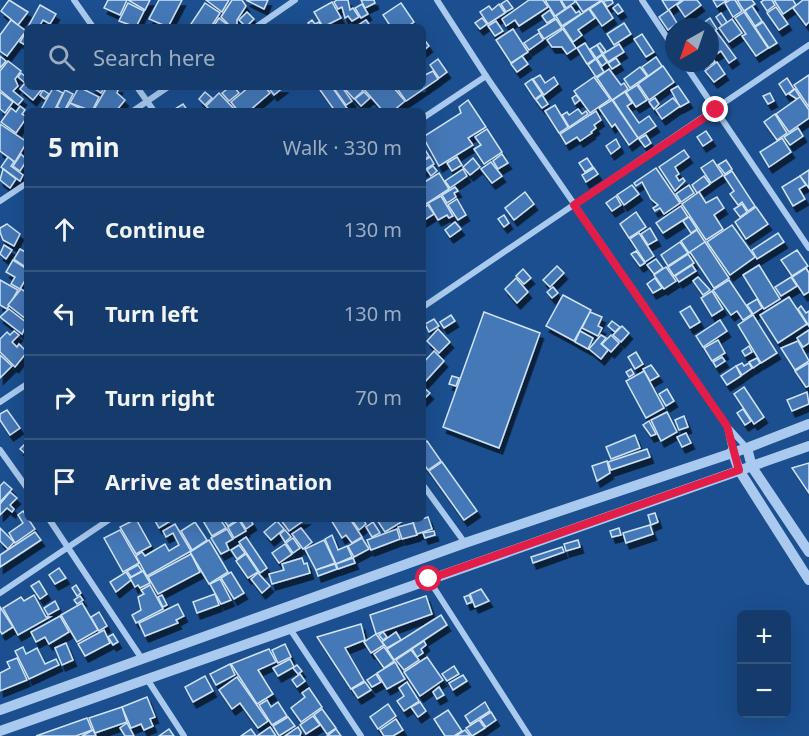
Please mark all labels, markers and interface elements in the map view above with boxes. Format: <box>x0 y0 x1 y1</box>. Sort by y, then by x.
north arrow <box>665 18 719 72</box>
search box <box>24 24 426 90</box>
icon: search <box>45 41 78 74</box>
text: Search here <box>93 42 215 72</box>
route end <box>702 96 728 122</box>
text: 5 min <box>48 129 120 165</box>
text: Walk · 330 m <box>283 134 402 161</box>
icon: ahead <box>48 213 81 246</box>
text: Continue <box>105 214 205 244</box>
text: 130 m <box>344 216 402 243</box>
icon: left <box>48 297 81 330</box>
text: Turn left <box>105 298 199 328</box>
text: 130 m <box>344 300 402 327</box>
icon: right <box>48 381 81 414</box>
text: Turn right <box>105 382 215 412</box>
text: 70 m <box>355 384 402 411</box>
icon: arrive <box>48 465 81 498</box>
text: Arrive at destination <box>105 466 332 496</box>
route start <box>415 565 441 591</box>
map controls <box>737 610 791 718</box>
button: + <box>737 610 791 664</box>
button: − <box>737 664 791 718</box>

